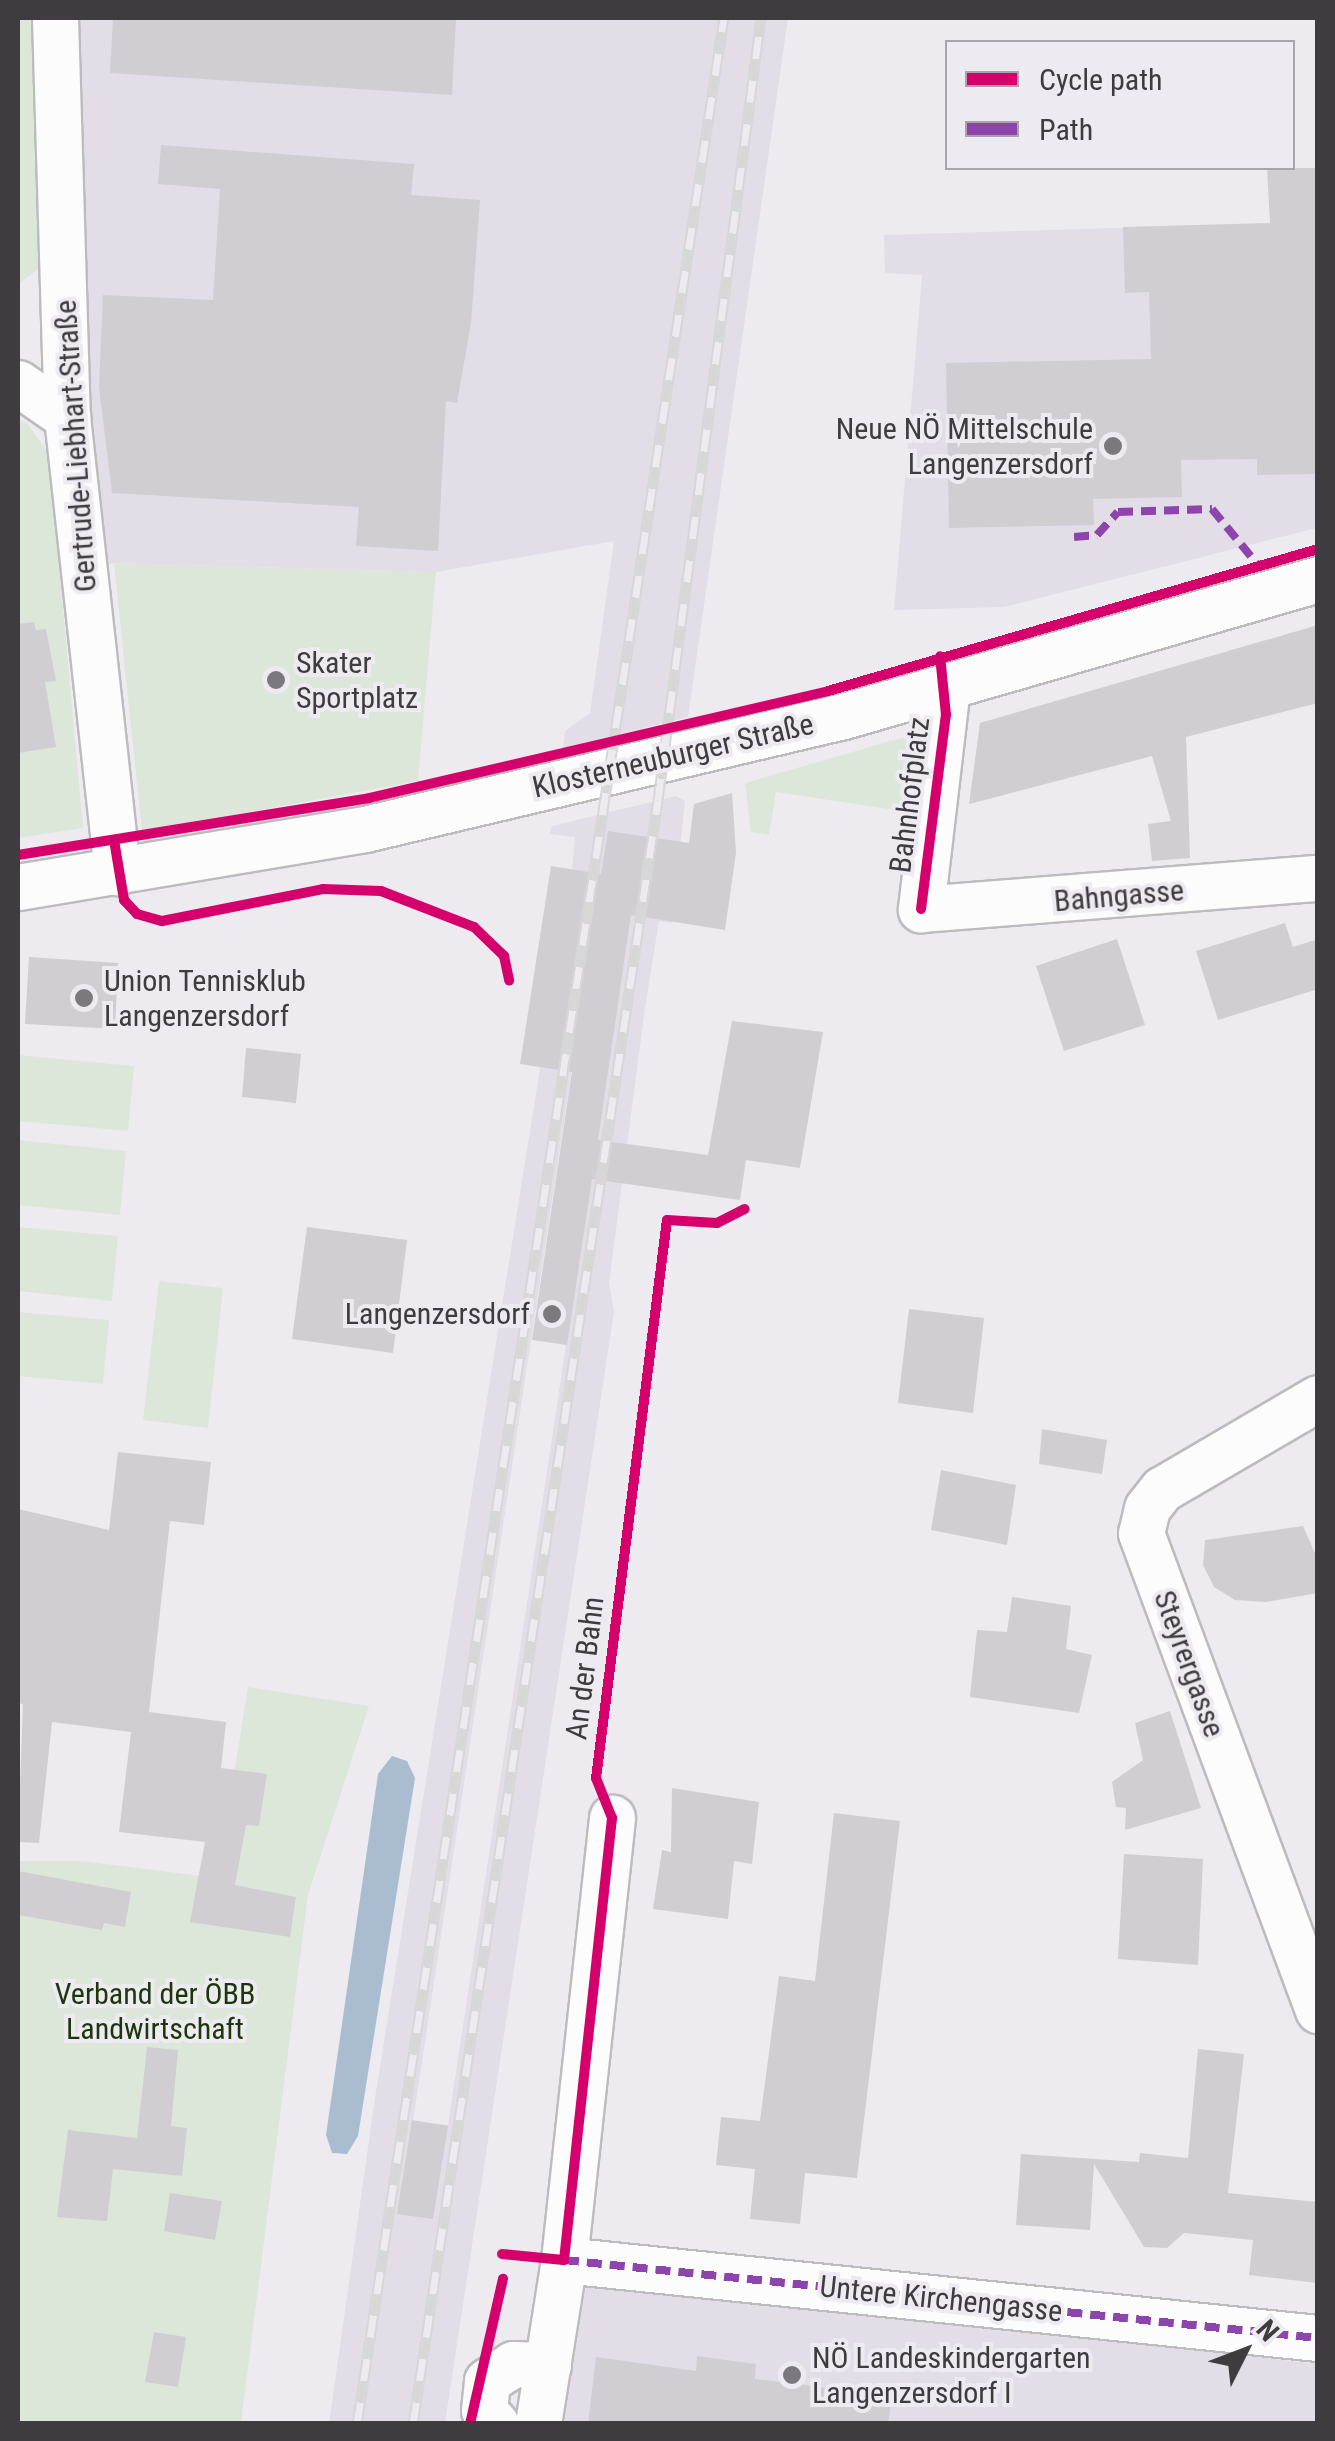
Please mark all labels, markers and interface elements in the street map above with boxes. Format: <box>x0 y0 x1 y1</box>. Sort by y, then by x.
legend <box>945 40 1295 170</box>
text: Cycle path <box>1039 62 1163 97</box>
text: Path <box>1039 112 1093 147</box>
street label: Gertrude-Liebhart-Straße <box>48 299 104 593</box>
place label: Neue NÖ Mittelschule Langenzersdorf <box>836 411 1093 482</box>
marker: Neue NÖ Mittelschule Langenzersdorf <box>1102 435 1124 457</box>
place label: Skater Sportplatz <box>296 645 418 716</box>
marker: Skater Sportplatz <box>265 669 287 691</box>
street label: Klosterneuburger Straße <box>529 706 817 806</box>
street label: Bahnhofplatz <box>883 715 937 875</box>
street label: Bahngasse <box>1053 872 1185 920</box>
place label: Union Tennisklub Langenzersdorf <box>104 963 306 1034</box>
marker: Union Tennisklub Langenzersdorf <box>73 987 95 1009</box>
place label: Langenzersdorf <box>345 1296 530 1332</box>
marker: Langenzersdorf <box>539 1301 565 1327</box>
street label: Steyrergasse <box>1146 1586 1232 1742</box>
street label: An der Bahn <box>558 1595 612 1741</box>
park label: Verband der ÖBB Landwirtschaft <box>55 1976 255 2046</box>
street label: Untere Kirchengasse <box>818 2268 1064 2330</box>
north arrow <box>1195 2301 1295 2401</box>
text: N <box>1250 2313 1286 2348</box>
place label: NÖ Landeskindergarten Langenzersdorf I <box>812 2340 1091 2410</box>
marker: NÖ Landeskindergarten Langenzersdorf I <box>781 2364 803 2386</box>

